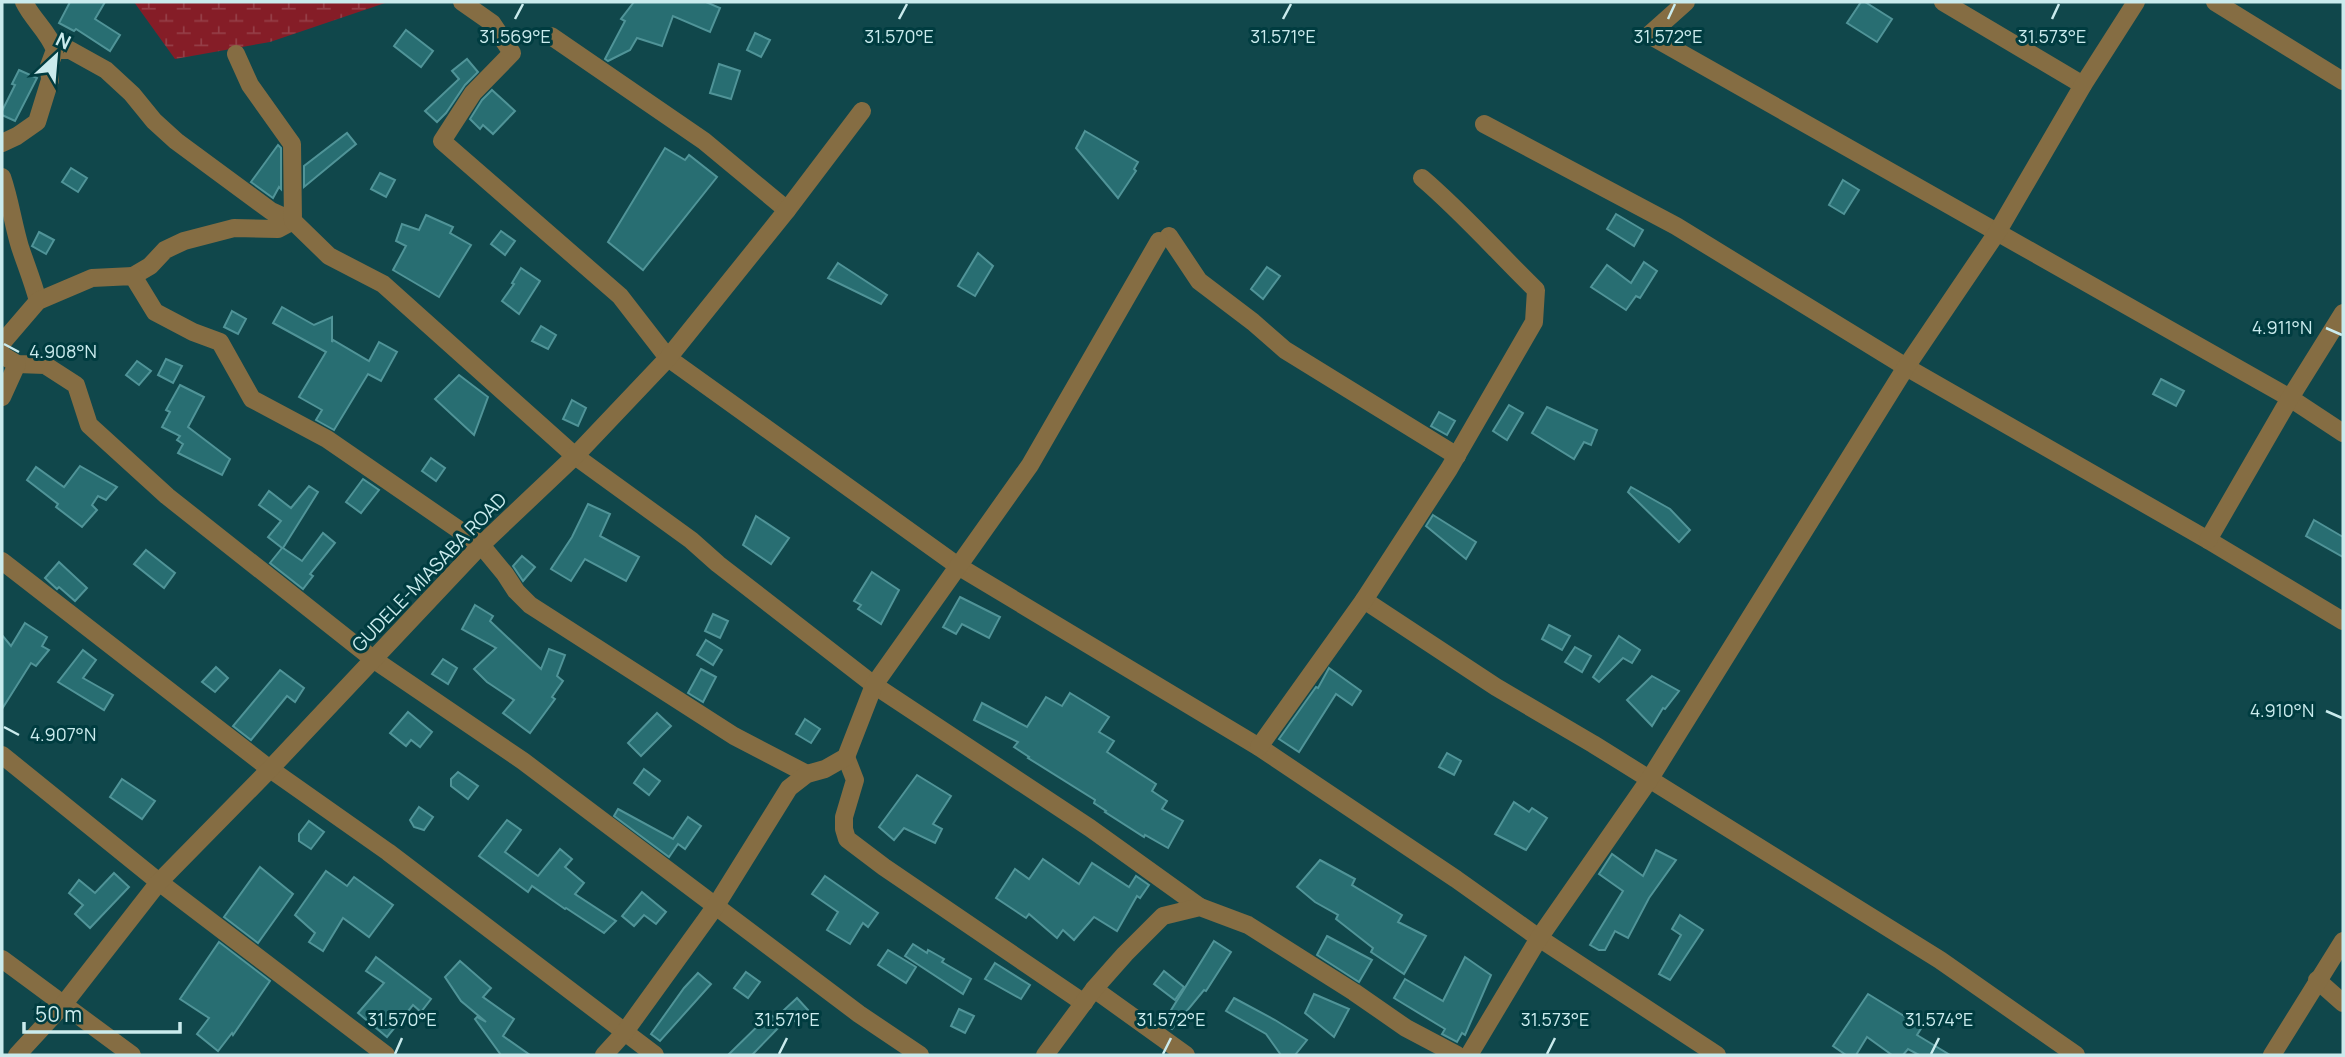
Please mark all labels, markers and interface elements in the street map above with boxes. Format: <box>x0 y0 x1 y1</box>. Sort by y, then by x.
north arrow <box>21 21 91 91</box>
text: 31.569°E <box>479 24 551 48</box>
text: 31.570°E <box>864 24 934 48</box>
text: 31.571°E <box>1250 24 1316 48</box>
text: 31.572°E <box>1634 24 1702 48</box>
text: 31.573°E <box>2018 24 2086 48</box>
text: N <box>52 26 75 55</box>
text: 4.911°N <box>2252 315 2312 339</box>
text: 4.908°N <box>29 339 97 363</box>
street label: GUDELE-MIASABA ROAD <box>346 487 512 657</box>
text: 4.910°N <box>2250 698 2314 722</box>
text: 4.907°N <box>30 722 96 746</box>
scale bar <box>24 990 180 1034</box>
text: 50 m <box>35 1000 82 1028</box>
text: 31.570°E <box>367 1007 437 1031</box>
text: 31.571°E <box>754 1007 820 1031</box>
text: 31.572°E <box>1137 1007 1205 1031</box>
text: 31.573°E <box>1521 1007 1589 1031</box>
text: 31.574°E <box>1905 1007 1973 1031</box>

